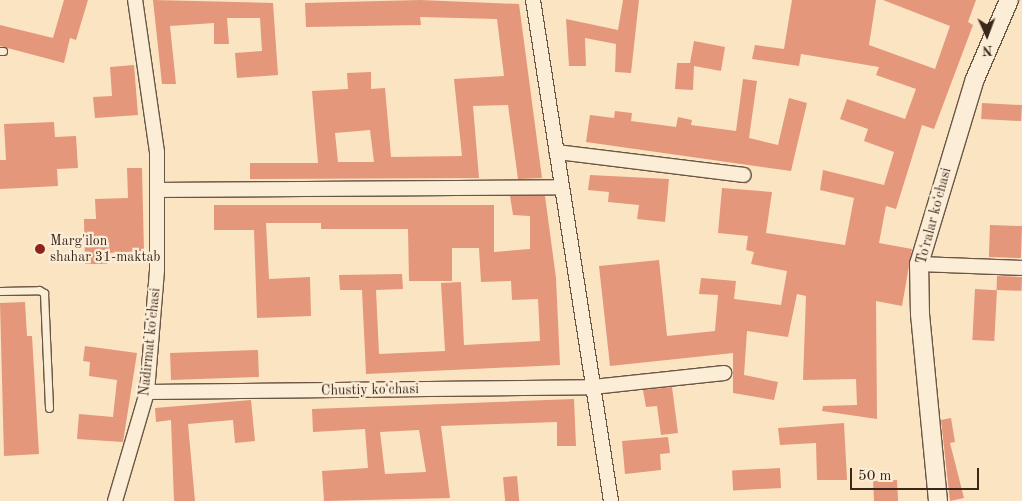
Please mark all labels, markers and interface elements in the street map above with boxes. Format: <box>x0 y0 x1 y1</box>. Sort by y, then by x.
north arrow <box>962 10 1012 60</box>
text: N <box>982 43 993 57</box>
street label: Toʻralar koʻchasi <box>913 166 955 266</box>
place label: Marg'ilon shahar 31-maktab <box>50 233 161 266</box>
marker: Marg'ilon shahar 31-maktab <box>34 243 46 255</box>
street label: Nadirmat koʻchasi <box>136 287 164 397</box>
street label: Chustiy koʻchasi <box>321 381 419 399</box>
scale bar <box>852 458 981 490</box>
text: 50 m <box>858 469 892 484</box>

